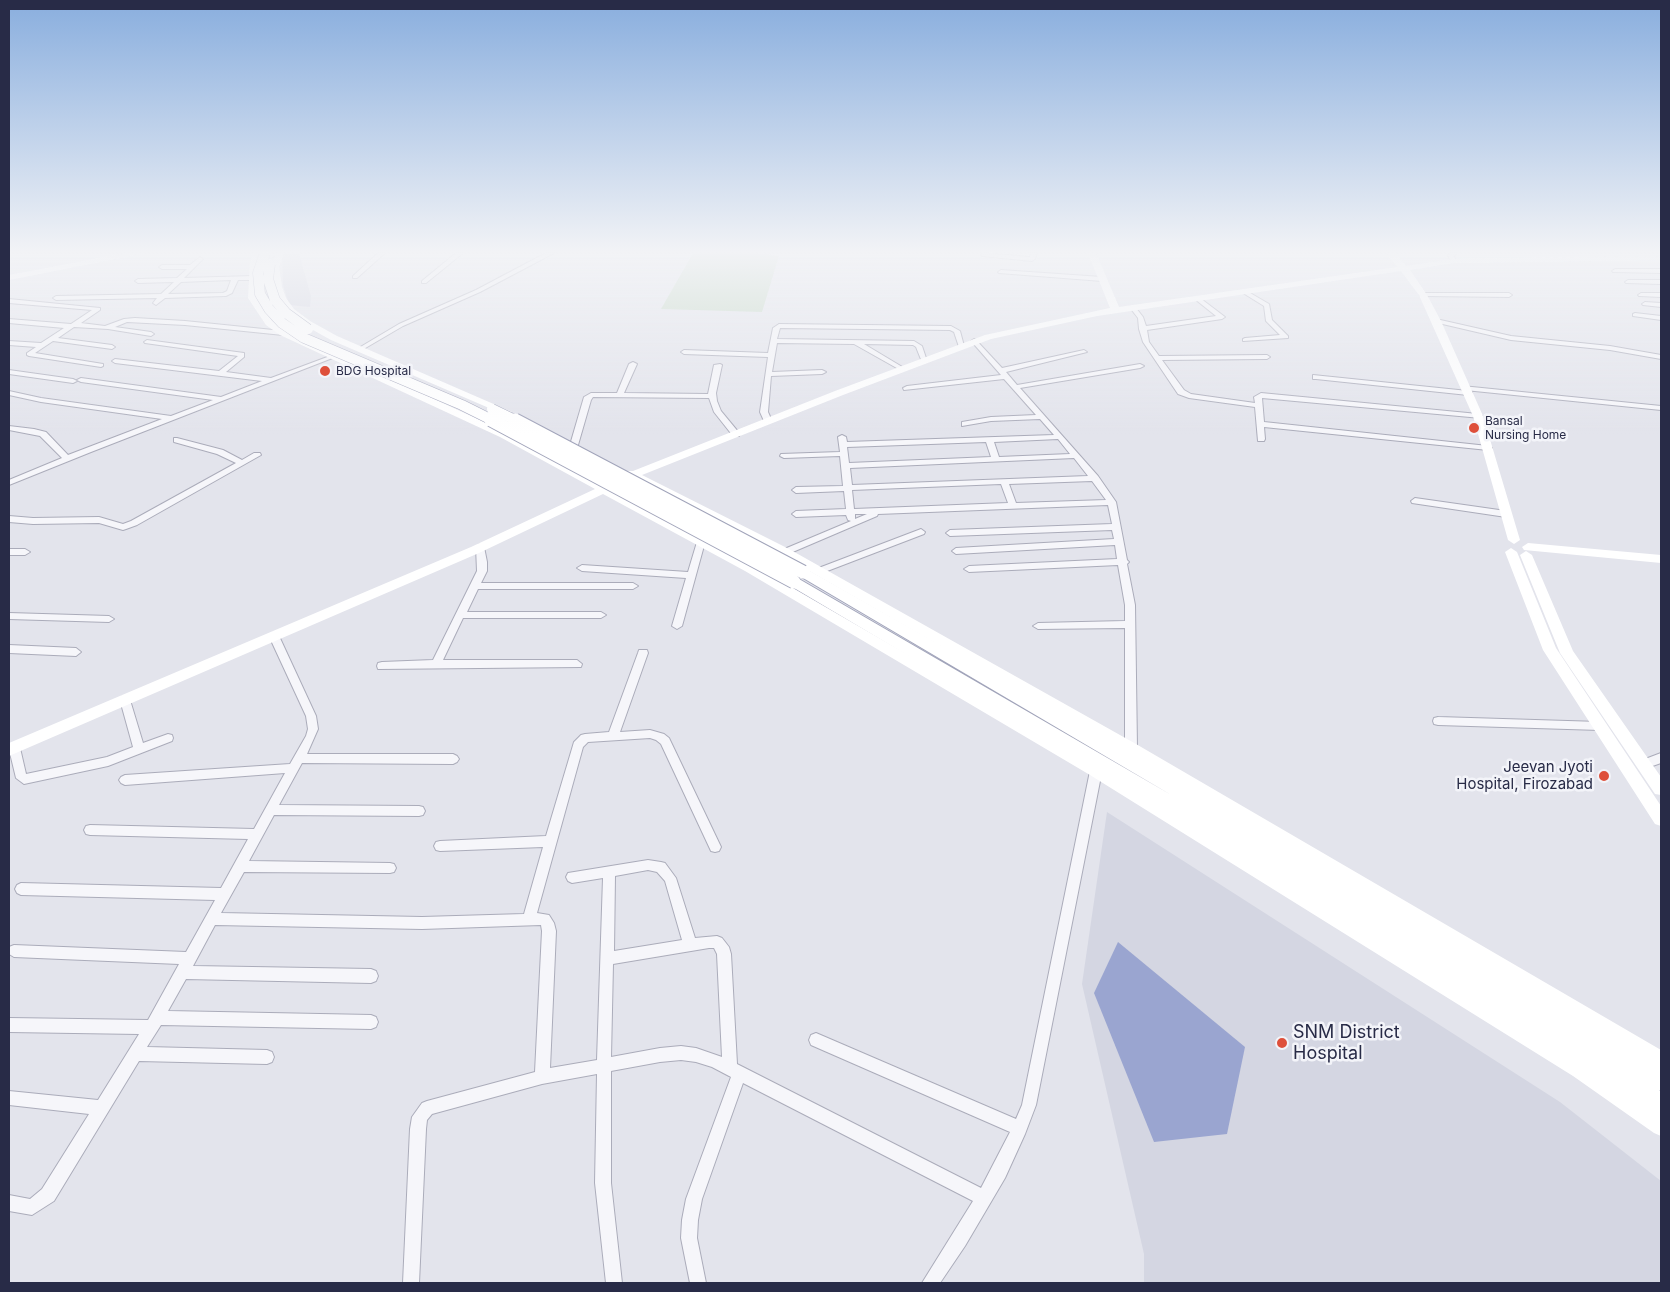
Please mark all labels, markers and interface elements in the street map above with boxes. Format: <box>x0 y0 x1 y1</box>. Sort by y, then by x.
marker: BDG Hospital <box>318 364 332 378</box>
place label: BDG Hospital <box>336 364 411 378</box>
place label: Bansal Nursing Home <box>1485 414 1566 442</box>
marker: Bansal Nursing Home <box>1467 421 1481 435</box>
place label: Jeevan Jyoti Hospital, Firozabad <box>1456 758 1593 793</box>
marker: Jeevan Jyoti Hospital, Firozabad <box>1597 769 1611 783</box>
place label: SNM District Hospital <box>1293 1022 1400 1064</box>
marker: SNM District Hospital <box>1275 1036 1289 1050</box>

